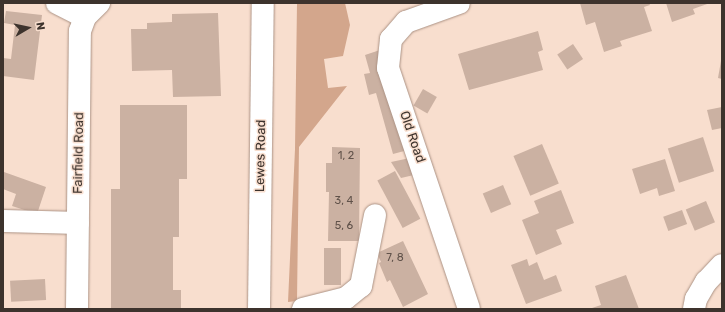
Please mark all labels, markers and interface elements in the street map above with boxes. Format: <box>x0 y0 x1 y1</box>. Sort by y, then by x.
north arrow <box>8 8 48 48</box>
text: N <box>33 21 47 31</box>
street label: Old Road <box>396 109 428 165</box>
street label: Fairfield Road <box>70 112 88 194</box>
street label: Lewes Road <box>253 120 269 192</box>
house number: 1, 2 <box>338 149 354 163</box>
house number: 3, 4 <box>335 194 353 208</box>
house number: 5, 6 <box>335 219 353 233</box>
house number: 7, 8 <box>386 251 404 265</box>

